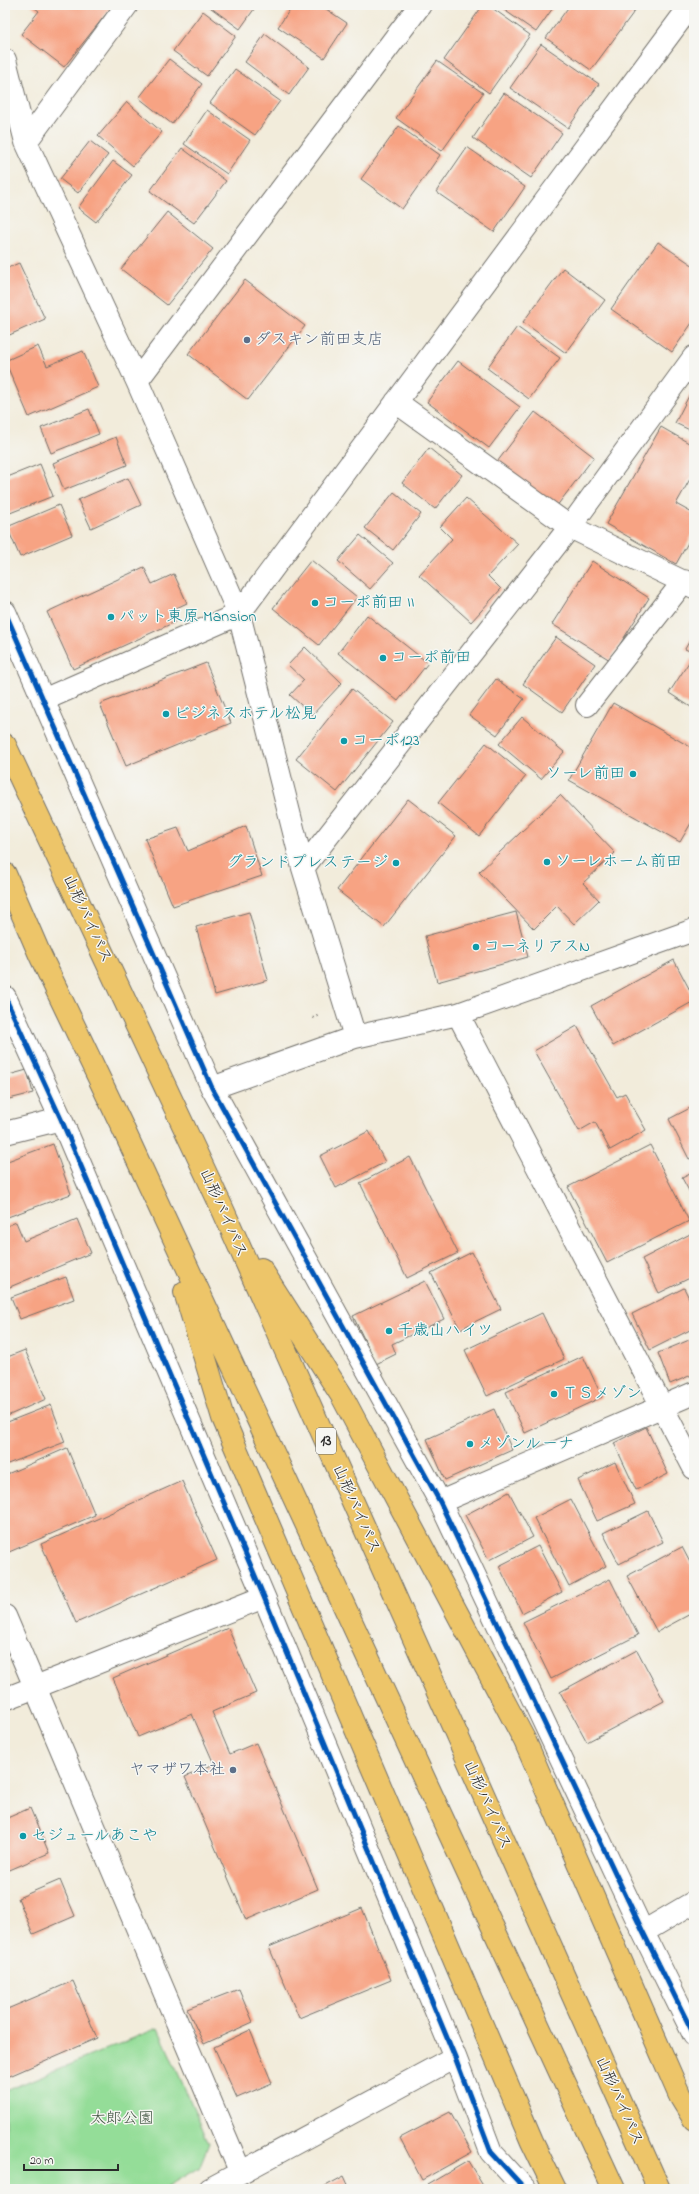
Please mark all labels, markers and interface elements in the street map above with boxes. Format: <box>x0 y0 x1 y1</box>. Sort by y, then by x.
place label: ダスキン前田支店 <box>255 328 383 352</box>
marker: ダスキン前田支店 <box>242 335 252 345</box>
place label: コーポ前田 II <box>323 591 415 615</box>
marker: コーポ前田 II <box>310 598 320 608</box>
place label: パット東原 Mansion <box>119 605 257 629</box>
marker: パット東原 Mansion <box>106 612 116 622</box>
place label: コーポ前田 <box>391 646 471 670</box>
marker: コーポ前田 <box>378 653 388 663</box>
place label: ビジネスホテル松見 <box>174 702 317 726</box>
marker: ビジネスホテル松見 <box>161 709 171 719</box>
place label: コーポ123 <box>352 729 420 753</box>
marker: コーポ123 <box>339 736 349 746</box>
place label: ソーレ前田 <box>546 762 625 786</box>
marker: ソーレ前田 <box>628 769 638 779</box>
place label: ソーレホーム前田 <box>555 850 682 874</box>
place label: グランドプレステージ <box>227 851 388 875</box>
marker: ソーレホーム前田 <box>542 857 552 867</box>
marker: グランドプレステージ <box>391 858 401 868</box>
street label: 山形バイパス <box>56 871 118 967</box>
place label: コーネリアスN <box>484 935 590 959</box>
marker: コーネリアスN <box>471 942 481 952</box>
street label: 山形バイパス <box>193 1164 253 1262</box>
place label: 千歳山ハイツ <box>397 1319 493 1343</box>
marker: 千歳山ハイツ <box>384 1326 394 1336</box>
place label: ＴＳメゾン <box>562 1382 642 1406</box>
marker: ＴＳメゾン <box>549 1389 559 1399</box>
road number: 13 <box>316 1428 336 1454</box>
place label: メゾンルーナ <box>478 1432 574 1456</box>
marker: メゾンルーナ <box>465 1439 475 1449</box>
street label: 山形バイパス <box>326 1460 386 1558</box>
street label: 山形バイパス <box>457 1756 517 1854</box>
place label: ヤマザワ本社 <box>129 1758 225 1782</box>
marker: ヤマザワ本社 <box>228 1765 238 1775</box>
place label: セジュールあこや <box>31 1824 158 1848</box>
marker: セジュールあこや <box>18 1831 28 1841</box>
street label: 山形バイパス <box>589 2052 649 2150</box>
park label: 太郎公園 <box>90 2107 154 2131</box>
scale bar <box>24 2146 118 2172</box>
text: 20 m <box>30 2152 53 2170</box>

